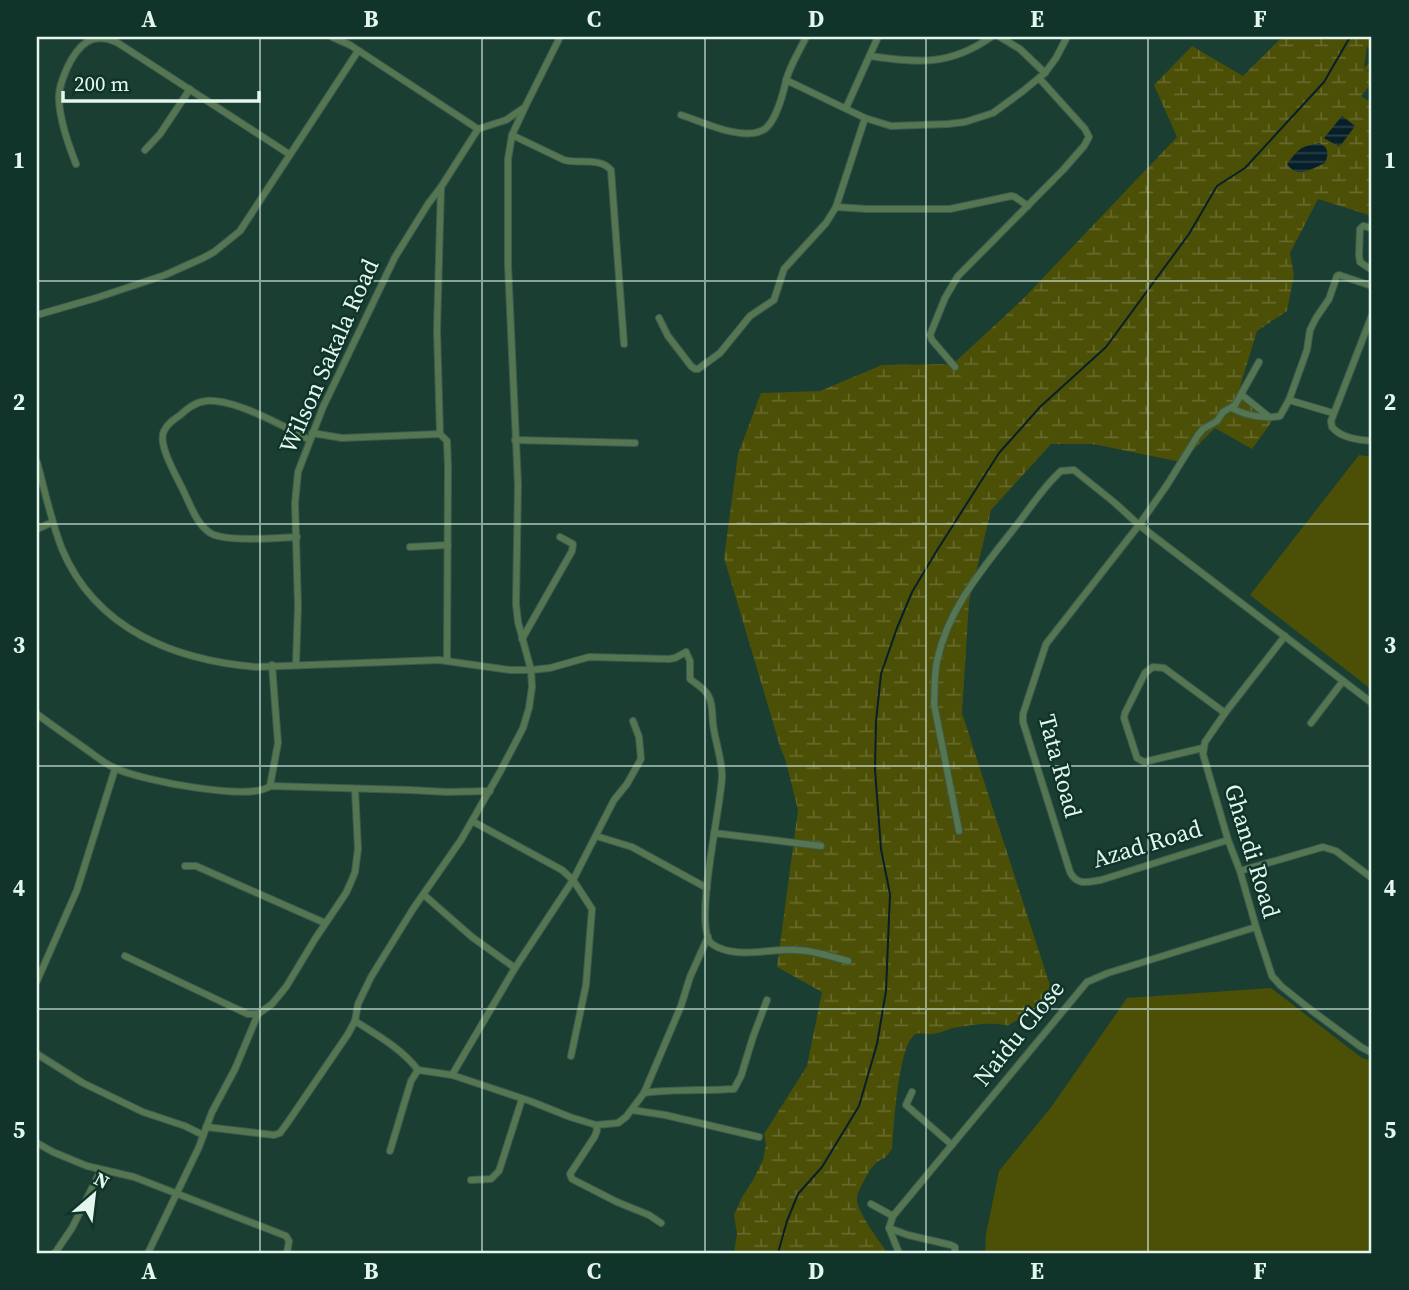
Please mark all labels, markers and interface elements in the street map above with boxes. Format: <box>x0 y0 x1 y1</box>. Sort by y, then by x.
text: A <box>141 3 157 35</box>
text: B <box>364 3 379 35</box>
text: C <box>587 3 601 35</box>
text: D <box>808 3 824 35</box>
text: E <box>1030 3 1044 35</box>
text: F <box>1253 3 1267 35</box>
scale bar <box>63 60 259 104</box>
text: 200 m <box>74 69 129 98</box>
text: 1 <box>13 144 25 176</box>
text: 1 <box>1384 144 1396 176</box>
street label: Wilson Sakala Road <box>271 253 386 458</box>
text: 2 <box>13 386 25 418</box>
text: 2 <box>1384 386 1396 418</box>
text: 3 <box>13 629 25 661</box>
text: 3 <box>1384 629 1396 661</box>
street label: Tata Road <box>1031 711 1090 822</box>
street label: Ghandi Road <box>1217 780 1289 922</box>
street label: Azad Road <box>1088 811 1206 876</box>
text: 4 <box>13 872 25 904</box>
text: 4 <box>1384 872 1396 904</box>
street label: Naidu Close <box>966 973 1072 1093</box>
text: 5 <box>13 1114 25 1146</box>
text: 5 <box>1384 1114 1396 1146</box>
north arrow <box>60 1160 130 1230</box>
text: N <box>90 1165 114 1195</box>
text: A <box>141 1255 157 1287</box>
text: B <box>364 1255 379 1287</box>
text: C <box>587 1255 601 1287</box>
text: D <box>808 1255 824 1287</box>
text: E <box>1030 1255 1044 1287</box>
text: F <box>1253 1255 1267 1287</box>

